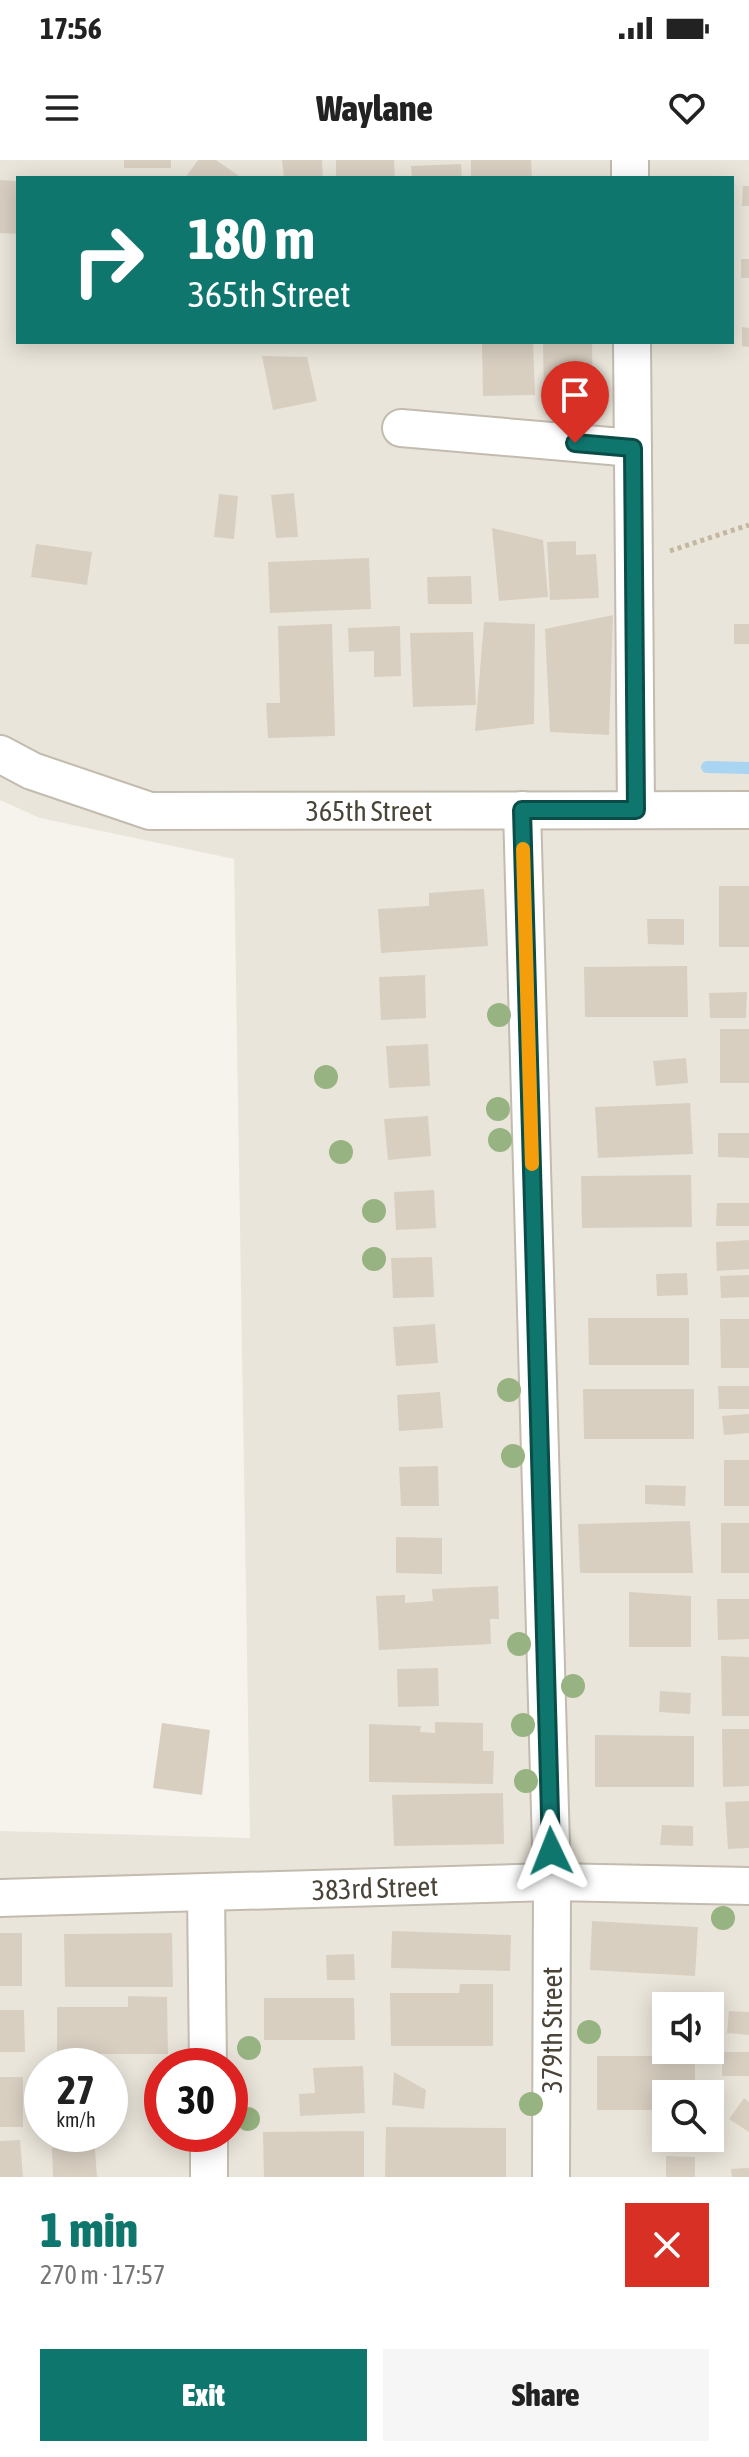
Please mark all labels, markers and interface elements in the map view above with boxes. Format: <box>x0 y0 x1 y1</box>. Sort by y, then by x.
text: 17:56 <box>40 11 102 45</box>
icon: menu <box>40 86 84 130</box>
icon: heart <box>665 86 709 130</box>
text: Waylane <box>316 87 433 129</box>
text: 180 m <box>188 207 315 271</box>
icon: right <box>56 208 160 312</box>
text: 365th Street <box>188 273 351 315</box>
pin <box>541 361 609 443</box>
icon: arrive <box>553 373 597 417</box>
street label: 365th Street <box>306 795 432 827</box>
position arrow <box>509 1809 593 1893</box>
street label: 383rd Street <box>311 1870 439 1906</box>
street label: 379th Street <box>536 1967 568 2093</box>
map controls <box>652 1992 724 2152</box>
button: sound <box>652 1992 724 2064</box>
speed limit sign: 30 <box>144 2048 248 2152</box>
text: 27 <box>57 2067 95 2112</box>
button: search <box>652 2080 724 2152</box>
text: km/h <box>56 2108 96 2131</box>
text: 1 min <box>40 2202 138 2257</box>
button: close <box>625 2203 709 2287</box>
text: 270 m · 17:57 <box>40 2260 165 2290</box>
button: Exit <box>40 2349 367 2441</box>
button: Share <box>383 2349 709 2441</box>

